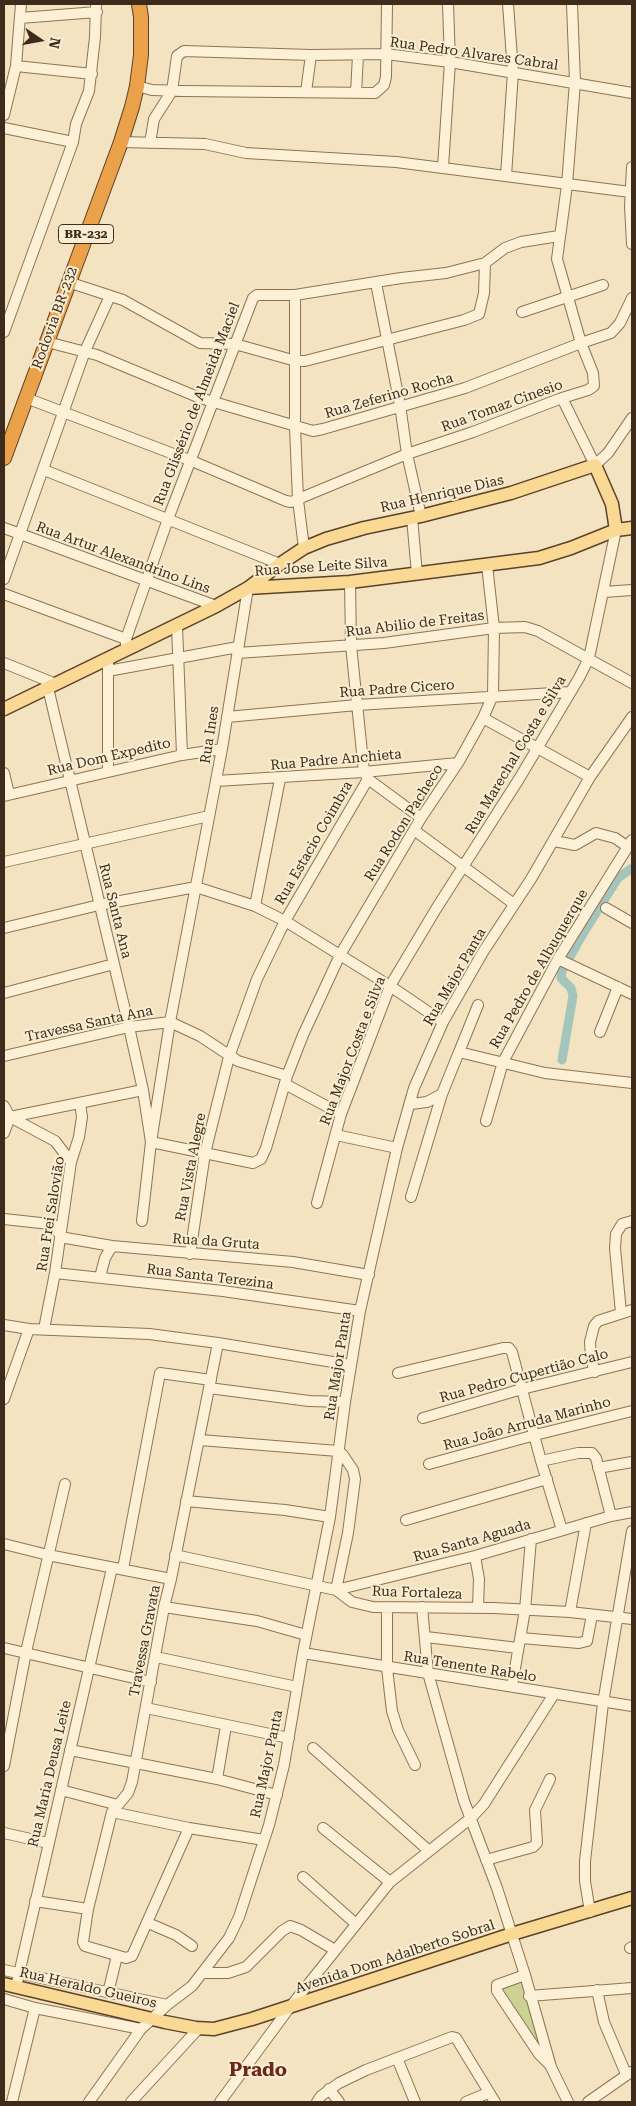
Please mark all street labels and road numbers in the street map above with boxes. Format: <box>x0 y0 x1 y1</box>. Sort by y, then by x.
street label: Rua Pedro Alvares Cabral <box>389 34 559 74</box>
road number: BR-232 <box>58 224 114 243</box>
street label: Rodovia BR-232 <box>29 265 81 371</box>
street label: Rua Glissério de Almeida Maciel <box>150 300 244 508</box>
street label: Rua Zeferino Rocha <box>323 370 455 422</box>
street label: Rua Tomaz Cinesio <box>439 376 565 436</box>
street label: Rua Henrique Dias <box>379 472 505 516</box>
street label: Rua Artur Alexandrino Lins <box>34 519 212 597</box>
street label: Rua Jose Leite Silva <box>254 554 388 580</box>
street label: Rua Abilio de Freitas <box>345 607 485 641</box>
street label: Rua Marechal Costa e Silva <box>462 673 570 837</box>
street label: Rua Padre Cicero <box>339 677 455 701</box>
street label: Rua Ines <box>197 705 223 765</box>
street label: Rua Dom Expedito <box>46 735 172 779</box>
street label: Rua Padre Anchieta <box>270 746 402 774</box>
street label: Rua Rodon Pacheco <box>361 761 447 885</box>
street label: Rua Estacio Coimbra <box>272 778 356 908</box>
street label: Rua Santa Ana <box>95 862 135 960</box>
street label: Rua Pedro de Albuquerque <box>486 886 592 1052</box>
street label: Rua Major Panta <box>420 925 490 1029</box>
street label: Rua Major Costa e Silva <box>317 974 389 1128</box>
street label: Travessa Santa Ana <box>24 1002 154 1046</box>
street label: Rua Vista Alegre <box>172 1112 210 1222</box>
street label: Rua Frei Salovião <box>34 1155 68 1273</box>
street label: Rua da Gruta <box>172 1231 260 1253</box>
street label: Rua Santa Terezina <box>145 1261 275 1293</box>
street label: Rua Major Panta <box>321 1310 355 1422</box>
street label: Rua Pedro Cupertião Calo <box>438 1345 610 1407</box>
street label: Rua João Arruda Marinho <box>441 1394 613 1454</box>
street label: Rua Santa Aguada <box>411 1516 533 1566</box>
street label: Rua Fortaleza <box>371 1583 463 1603</box>
street label: Travessa Gravata <box>126 1584 164 1698</box>
street label: Rua Tenente Rabelo <box>402 1648 538 1686</box>
street label: Rua Maria Deusa Leite <box>25 1699 75 1849</box>
street label: Rua Major Panta <box>247 1708 287 1820</box>
street label: Avenida Dom Adalberto Sobral <box>293 1917 497 1997</box>
street label: Rua Heraldo Gueiros <box>18 1964 158 2012</box>

